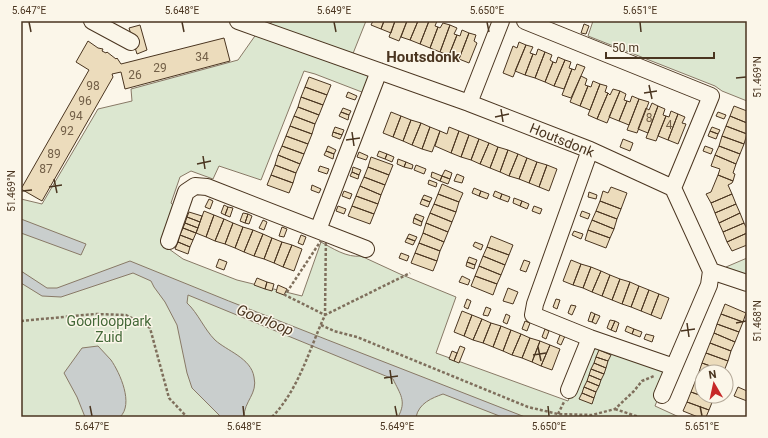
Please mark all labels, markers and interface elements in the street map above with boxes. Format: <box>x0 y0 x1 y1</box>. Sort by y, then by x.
text: 5.647°E <box>12 5 47 16</box>
text: 5.648°E <box>165 5 200 16</box>
text: 5.649°E <box>317 5 352 16</box>
text: 5.650°E <box>470 5 505 16</box>
text: 5.651°E <box>623 5 658 16</box>
scale bar <box>606 34 714 60</box>
text: 50 m <box>612 41 639 55</box>
district label: Houtsdonk <box>386 48 461 66</box>
house number: 34 <box>195 50 209 64</box>
text: 51.469°N <box>752 56 763 98</box>
house number: 29 <box>153 61 167 75</box>
house number: 26 <box>128 68 142 82</box>
house number: 98 <box>86 79 100 93</box>
house number: 96 <box>78 94 92 108</box>
house number: 94 <box>69 109 83 123</box>
house number: 8 <box>646 111 653 125</box>
house number: 4 <box>666 118 673 132</box>
street label: Houtsdonk <box>527 120 597 161</box>
house number: 92 <box>60 124 74 138</box>
house number: 89 <box>47 147 61 161</box>
house number: 87 <box>39 162 53 176</box>
text: 51.469°N <box>6 170 17 212</box>
water label: Goorloop <box>234 300 296 340</box>
text: 51.468°N <box>752 300 763 342</box>
park label: Goorlooppark Zuid <box>67 313 152 345</box>
north arrow <box>694 364 734 404</box>
text: N <box>708 368 718 382</box>
text: 5.647°E <box>75 421 110 432</box>
text: 5.648°E <box>227 421 262 432</box>
text: 5.649°E <box>380 421 415 432</box>
text: 5.650°E <box>532 421 567 432</box>
text: 5.651°E <box>685 421 720 432</box>

